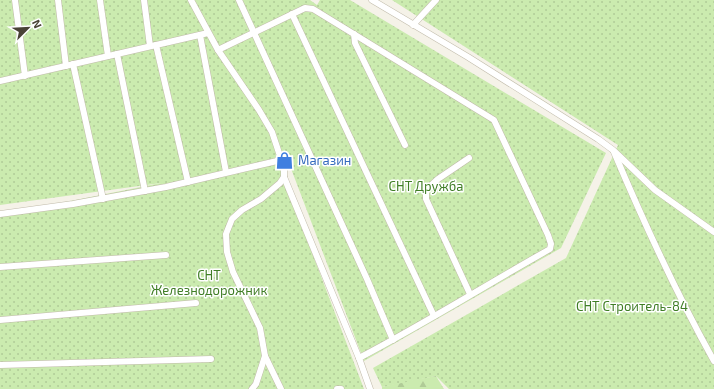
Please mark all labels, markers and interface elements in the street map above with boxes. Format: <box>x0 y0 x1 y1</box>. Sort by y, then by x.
north arrow <box>8 8 48 48</box>
text: N <box>30 17 45 30</box>
shop icon: Магазин <box>275 150 295 170</box>
place label: Магазин <box>298 152 351 168</box>
park label: СНТ Дружба <box>389 178 463 194</box>
park label: СНТ Железнодорожник <box>151 267 267 298</box>
park label: СНТ Строитель-84 <box>576 298 688 314</box>

